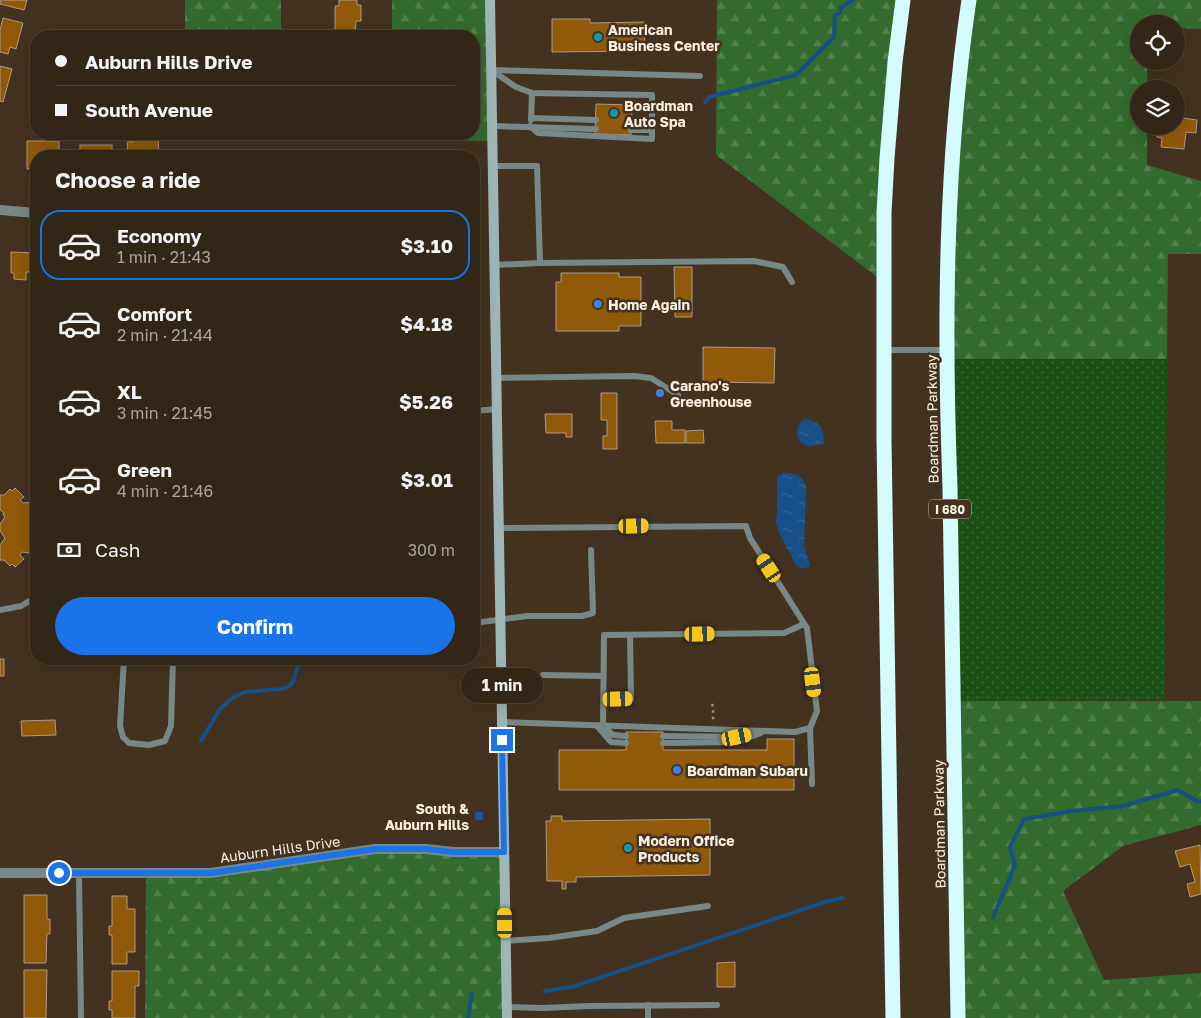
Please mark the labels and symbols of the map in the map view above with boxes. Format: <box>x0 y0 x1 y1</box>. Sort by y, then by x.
place label: American Business Center <box>608 21 720 54</box>
marker: American Business Center <box>592 31 604 43</box>
place label: Boardman Auto Spa <box>624 97 693 130</box>
marker: Boardman Auto Spa <box>608 107 620 119</box>
place label: Home Again <box>608 296 690 313</box>
marker: Home Again <box>592 298 604 310</box>
street label: Boardman Parkway <box>922 354 942 484</box>
place label: Carano's Greenhouse <box>670 377 752 410</box>
marker: Carano's Greenhouse <box>654 387 666 399</box>
road number: I 680 <box>929 499 971 518</box>
car <box>618 518 649 534</box>
car <box>754 551 783 585</box>
car <box>684 626 715 642</box>
car <box>803 666 822 698</box>
callout: 1 min <box>461 668 543 702</box>
car <box>602 691 633 707</box>
car <box>720 727 753 747</box>
route end <box>491 729 513 751</box>
street label: Boardman Parkway <box>929 759 949 889</box>
place label: Boardman Subaru <box>687 762 808 779</box>
marker: Boardman Subaru <box>671 764 683 776</box>
place label: South & Auburn Hills <box>385 800 469 833</box>
marker: South & Auburn Hills <box>473 810 485 822</box>
street label: Auburn Hills Drive <box>219 832 341 866</box>
place label: Modern Office Products <box>638 832 735 865</box>
marker: Modern Office Products <box>622 842 634 854</box>
route start <box>48 862 70 884</box>
car <box>497 908 512 938</box>

